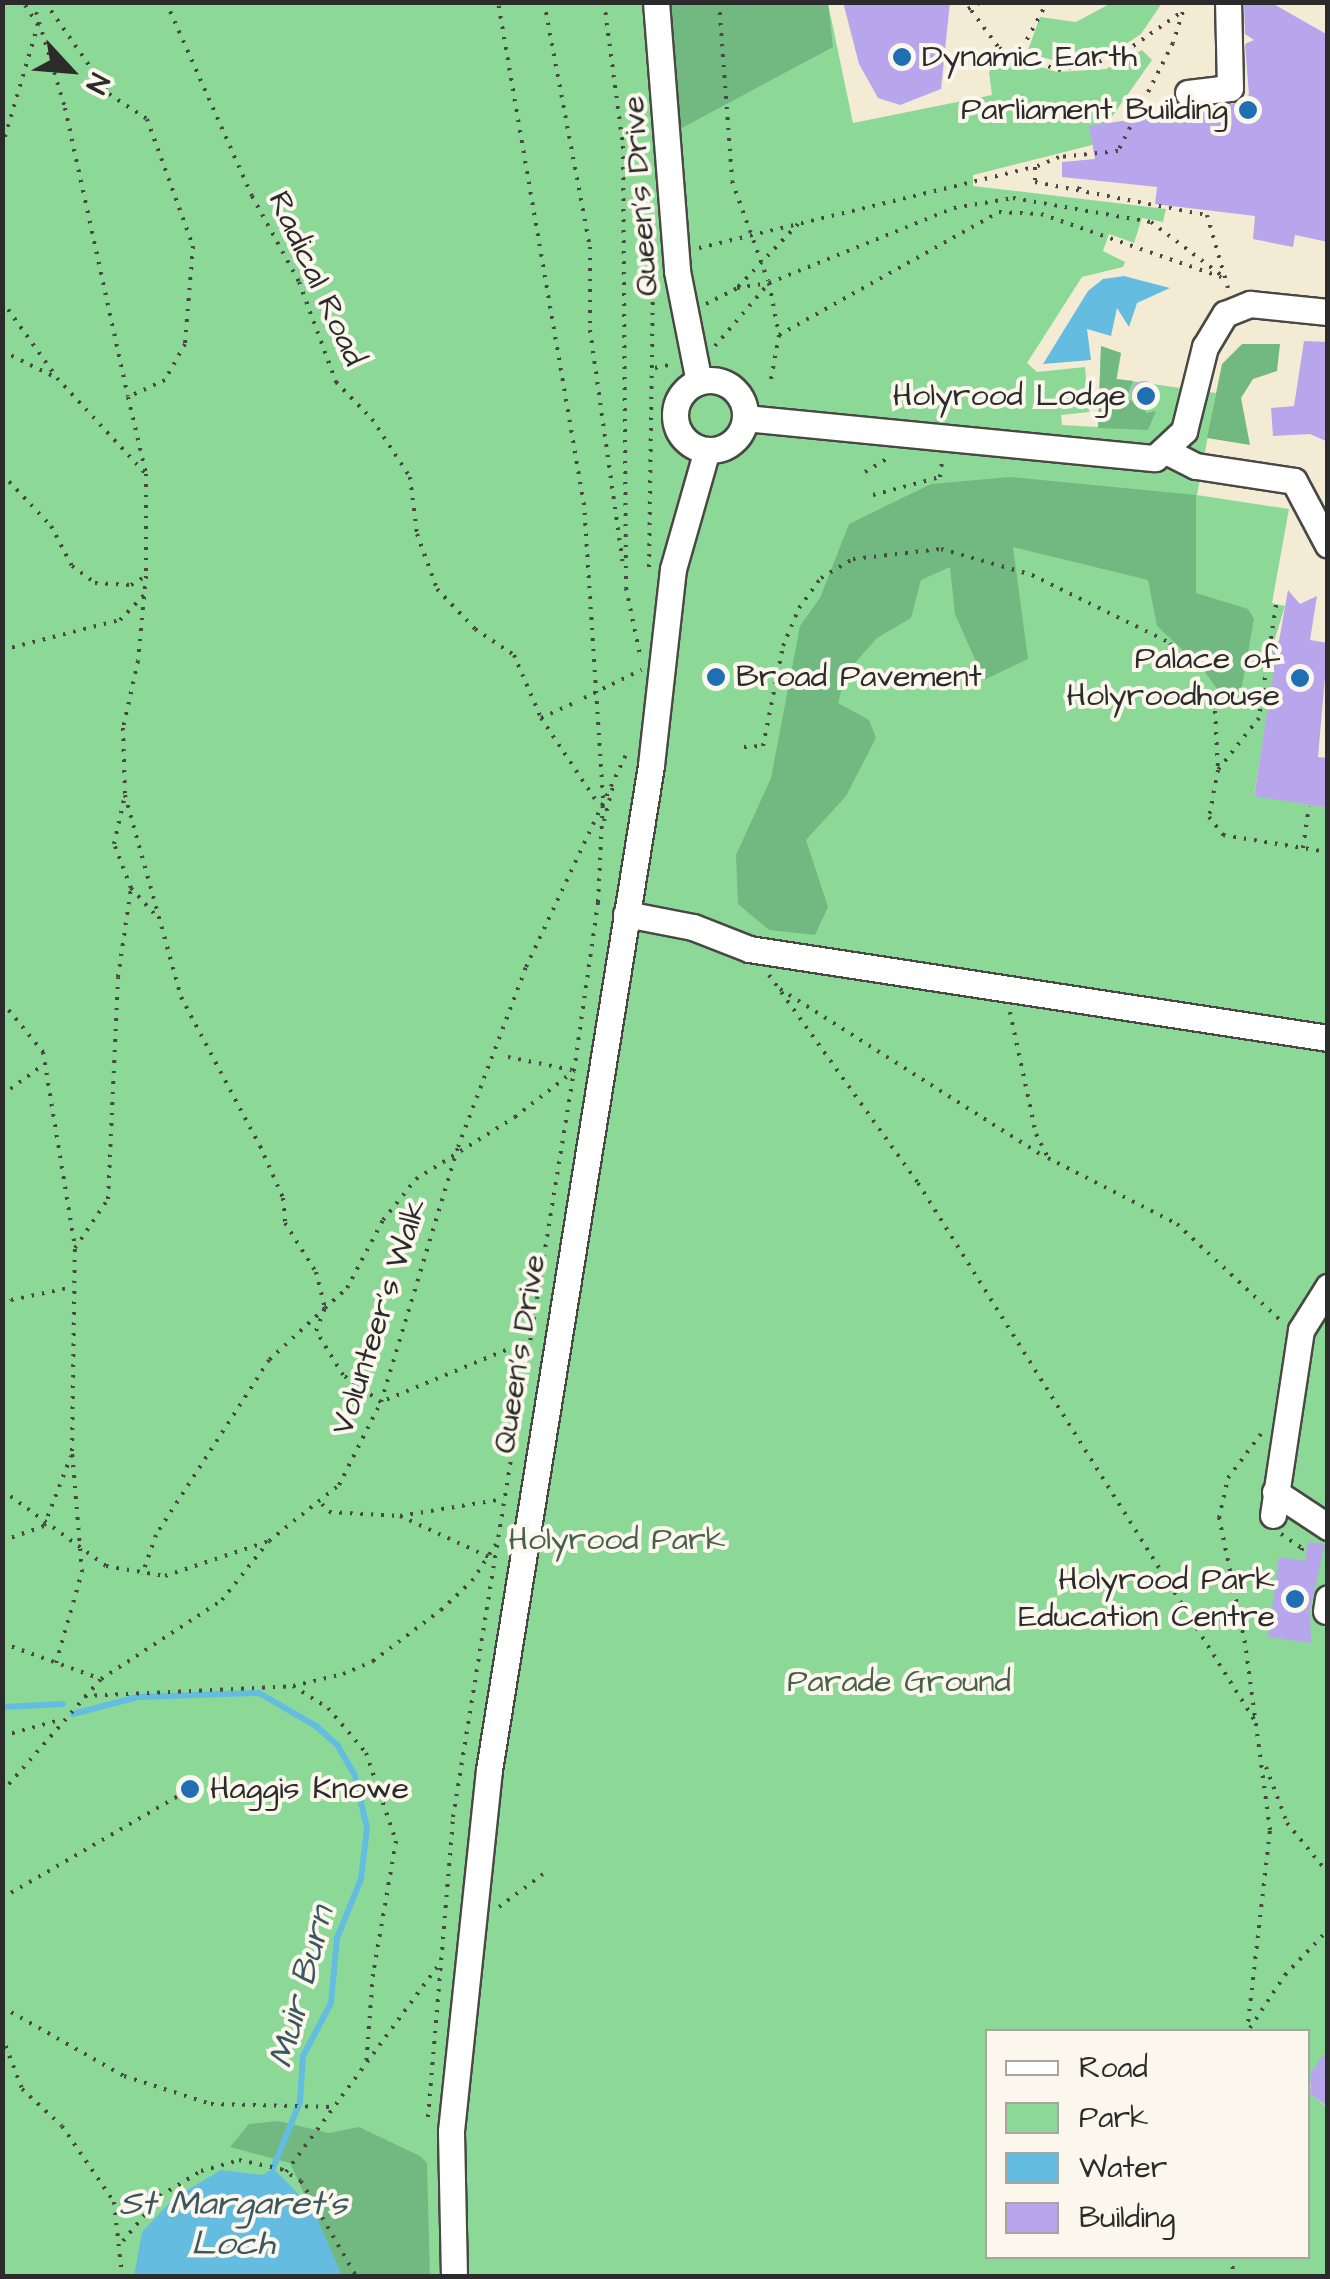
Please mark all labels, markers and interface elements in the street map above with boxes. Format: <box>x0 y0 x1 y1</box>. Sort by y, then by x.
north arrow <box>20 20 120 120</box>
place label: Dynamic Earth <box>922 38 1137 76</box>
marker: Dynamic Earth <box>891 46 913 68</box>
text: N <box>76 67 119 100</box>
place label: Parliament Building <box>961 91 1228 129</box>
street label: Queen's Drive <box>615 94 667 298</box>
marker: Parliament Building <box>1237 99 1259 121</box>
street label: Radical Road <box>259 186 373 372</box>
place label: Holyrood Lodge <box>893 377 1126 415</box>
marker: Holyrood Lodge <box>1135 385 1157 407</box>
place label: Palace of Holyroodhouse <box>1066 641 1280 716</box>
place label: Broad Pavement <box>736 658 982 696</box>
marker: Broad Pavement <box>705 666 727 688</box>
marker: Palace of Holyroodhouse <box>1289 667 1311 689</box>
street label: Volunteer's Walk <box>324 1194 436 1440</box>
street label: Queen's Drive <box>485 1252 555 1456</box>
park label: Holyrood Park <box>509 1521 725 1559</box>
place label: Holyrood Park Education Centre <box>1018 1562 1275 1637</box>
marker: Holyrood Park Education Centre <box>1284 1588 1306 1610</box>
park label: Parade Ground <box>787 1663 1011 1701</box>
place label: Haggis Knowe <box>210 1770 409 1808</box>
marker: Haggis Knowe <box>179 1778 201 1800</box>
water label: Muir Burn <box>260 1902 344 2072</box>
legend <box>985 2029 1310 2259</box>
text: Road <box>1079 2047 1148 2089</box>
text: Park <box>1079 2097 1148 2139</box>
text: Water <box>1079 2147 1167 2189</box>
water label: St Margaret's Loch <box>119 2183 347 2265</box>
text: Building <box>1079 2197 1175 2239</box>

